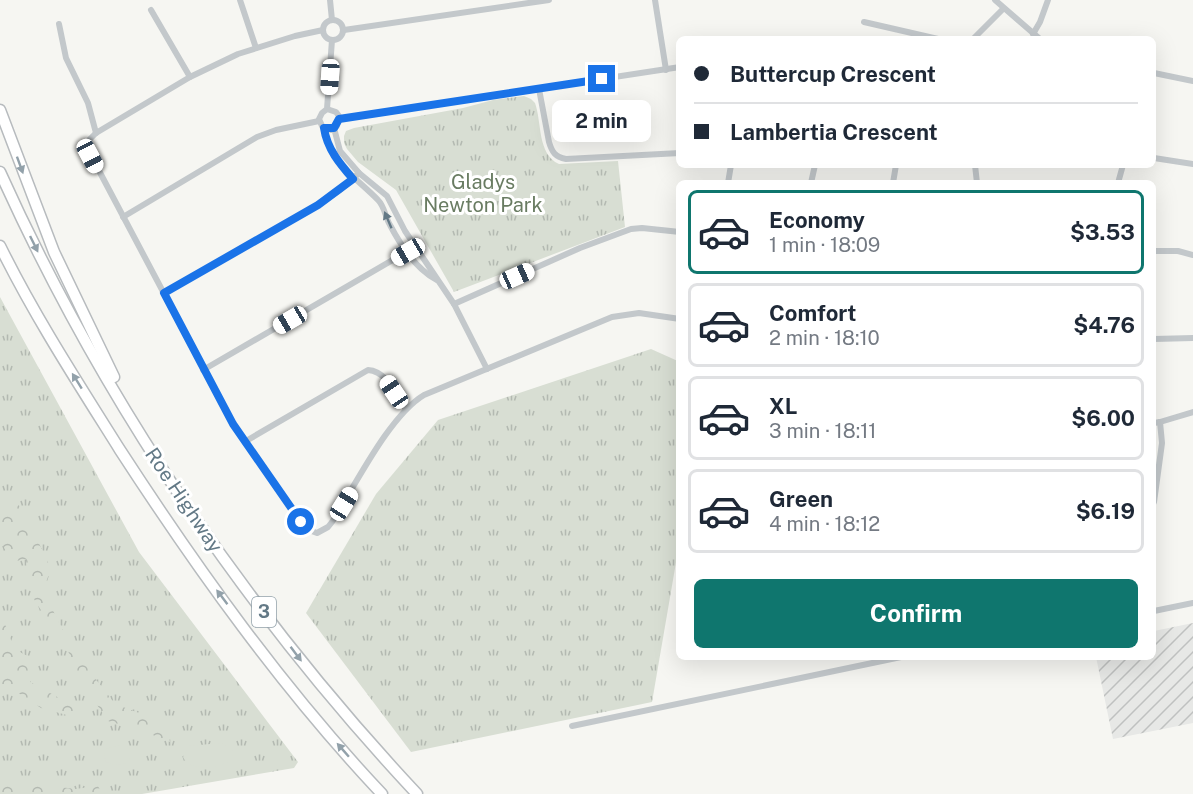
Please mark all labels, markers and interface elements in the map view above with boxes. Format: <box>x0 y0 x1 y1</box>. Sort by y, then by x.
car <box>320 58 340 96</box>
text: Buttercup Crescent <box>730 61 936 87</box>
route end <box>588 65 615 92</box>
callout: 2 min <box>552 100 652 142</box>
text: 2 min <box>575 109 628 133</box>
text: Lambertia Crescent <box>730 119 938 145</box>
car <box>74 136 106 176</box>
one-way arrow <box>16 156 25 174</box>
park label: Gladys Newton Park <box>423 170 543 217</box>
icon: car <box>697 205 751 259</box>
text: Economy <box>769 207 865 233</box>
one-way arrow <box>383 210 393 228</box>
text: $3.53 <box>1070 219 1135 245</box>
text: 1 min · 18:09 <box>769 233 880 257</box>
car <box>388 235 428 269</box>
one-way arrow <box>29 236 38 253</box>
car <box>497 260 537 292</box>
icon: car <box>697 298 751 352</box>
text: Comfort <box>769 300 856 326</box>
car <box>270 303 310 337</box>
text: $4.76 <box>1073 312 1135 338</box>
text: 2 min · 18:10 <box>769 326 880 350</box>
car <box>376 372 412 412</box>
one-way arrow <box>71 373 82 389</box>
icon: car <box>697 391 751 445</box>
text: XL <box>769 393 797 419</box>
text: $6.00 <box>1071 405 1135 431</box>
text: 3 min · 18:11 <box>769 419 876 443</box>
street label: Roe Highway <box>140 443 228 557</box>
car <box>327 484 361 524</box>
icon: car <box>697 484 751 538</box>
text: Green <box>769 486 833 512</box>
text: $6.19 <box>1076 498 1135 524</box>
route start <box>287 508 314 535</box>
text: 4 min · 18:12 <box>769 512 880 536</box>
button: Confirm <box>694 579 1138 648</box>
one-way arrow <box>216 590 228 606</box>
road number: 3 <box>252 597 276 627</box>
one-way arrow <box>290 646 302 662</box>
one-way arrow <box>336 742 349 758</box>

